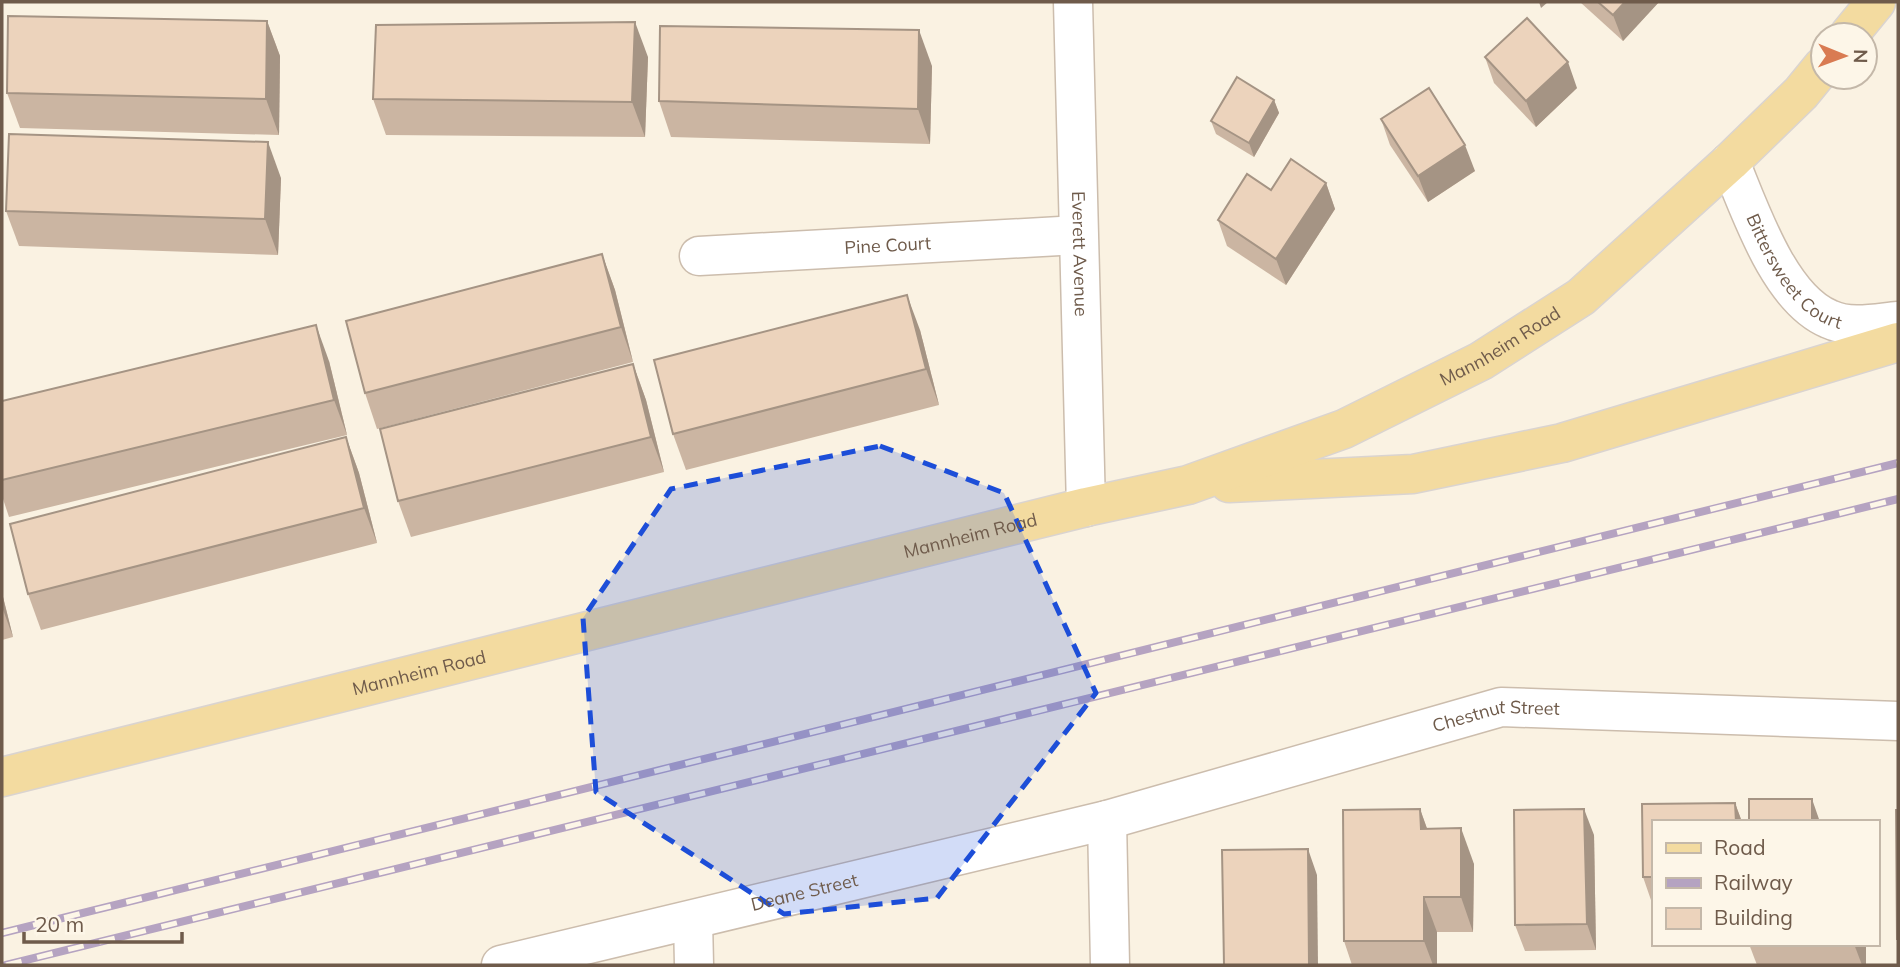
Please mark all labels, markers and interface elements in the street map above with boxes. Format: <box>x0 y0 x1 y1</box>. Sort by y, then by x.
north arrow <box>1809 21 1879 91</box>
text: N <box>1849 49 1873 64</box>
street label: Everett Avenue <box>1067 191 1093 317</box>
street label: Bittersweet Court <box>1741 210 1844 334</box>
street label: Pine Court <box>844 231 932 259</box>
street label: Mannheim Road <box>1436 301 1565 391</box>
street label: Mannheim Road <box>901 508 1039 563</box>
street label: Mannheim Road <box>350 645 488 700</box>
street label: Chestnut Street <box>1430 695 1560 737</box>
legend <box>1652 820 1879 946</box>
text: Road <box>1714 834 1765 860</box>
street label: Deane Street <box>749 868 860 916</box>
text: Railway <box>1714 869 1793 895</box>
scale bar <box>24 900 182 944</box>
text: Building <box>1714 904 1793 930</box>
text: 20 m <box>35 911 84 937</box>

